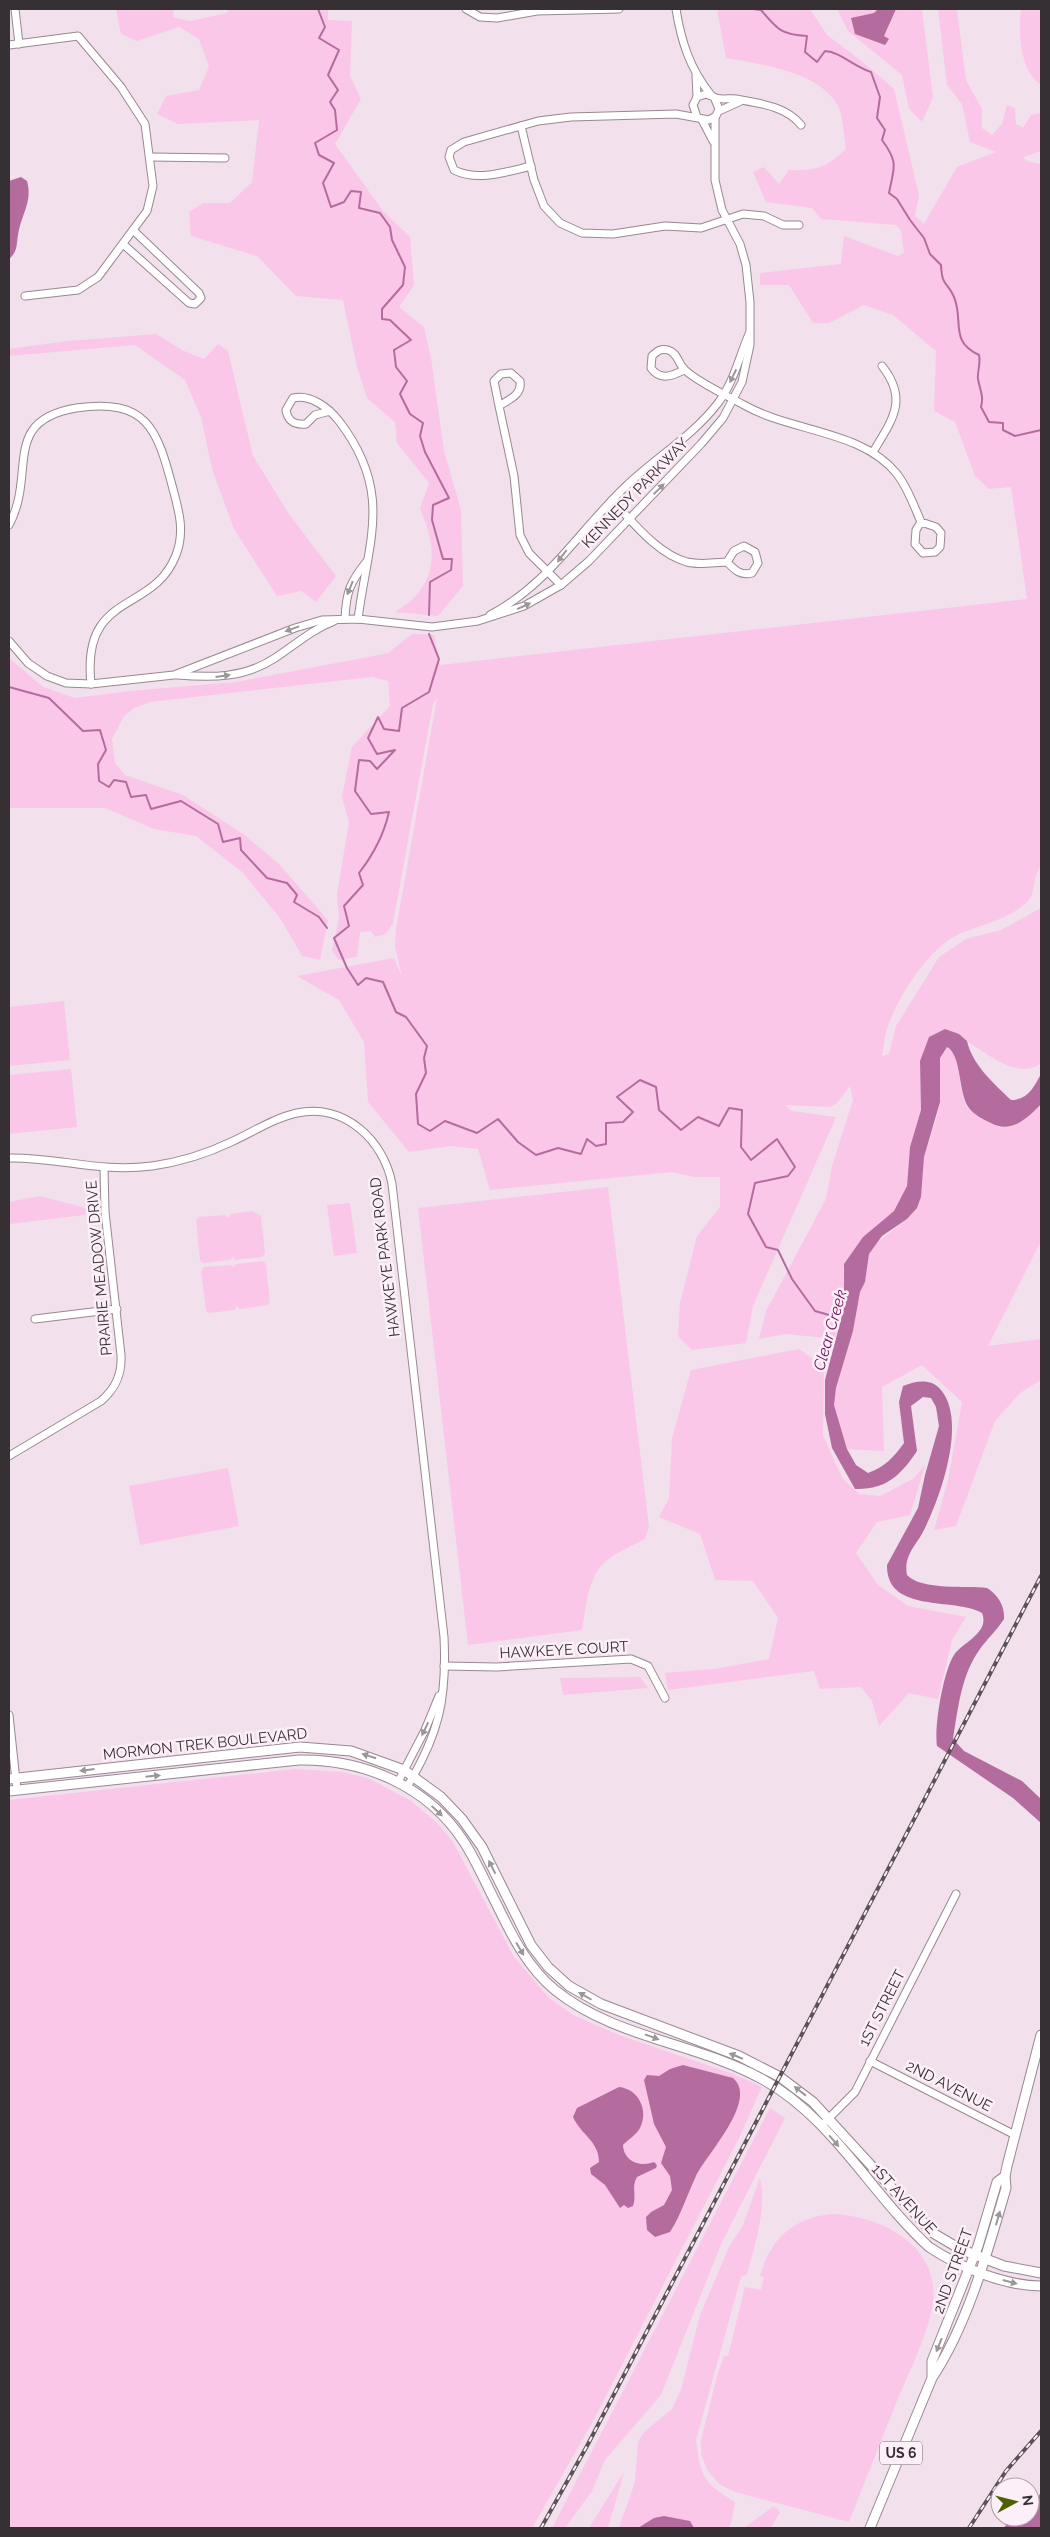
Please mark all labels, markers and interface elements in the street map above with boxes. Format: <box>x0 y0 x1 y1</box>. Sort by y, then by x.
one-way arrow <box>728 369 736 383</box>
street label: KENNEDY PARKWAY <box>578 434 692 552</box>
one-way arrow <box>653 483 665 495</box>
one-way arrow <box>556 549 567 562</box>
one-way arrow <box>345 581 353 595</box>
one-way arrow <box>517 601 531 609</box>
one-way arrow <box>284 626 299 633</box>
one-way arrow <box>215 672 231 680</box>
street label: HAWKEYE PARK ROAD <box>366 1176 404 1338</box>
street label: PRAIRIE MEADOW DRIVE <box>82 1180 116 1356</box>
water label: Clear Creek <box>809 1287 851 1373</box>
street label: HAWKEYE COURT <box>499 1638 629 1662</box>
one-way arrow <box>421 1722 429 1736</box>
street label: MORMON TREK BOULEVARD <box>102 1724 308 1764</box>
one-way arrow <box>362 1752 377 1760</box>
one-way arrow <box>78 1766 94 1774</box>
one-way arrow <box>145 1772 161 1780</box>
one-way arrow <box>431 1805 443 1817</box>
one-way arrow <box>488 1860 496 1874</box>
one-way arrow <box>516 1943 525 1956</box>
street label: 1ST STREET <box>855 1967 909 2049</box>
one-way arrow <box>579 1991 592 2000</box>
one-way arrow <box>645 2033 660 2041</box>
one-way arrow <box>729 2051 744 2059</box>
street label: 2ND AVENUE <box>903 2057 995 2115</box>
one-way arrow <box>794 2086 807 2097</box>
one-way arrow <box>828 2135 840 2147</box>
street label: 1ST AVENUE <box>868 2160 940 2238</box>
one-way arrow <box>994 2210 1002 2225</box>
street label: 2ND STREET <box>929 2226 977 2316</box>
one-way arrow <box>1003 2279 1018 2287</box>
one-way arrow <box>935 2338 943 2353</box>
road number: US 6 <box>880 2442 922 2464</box>
north arrow <box>990 2477 1040 2527</box>
text: N <box>1019 2494 1036 2507</box>

